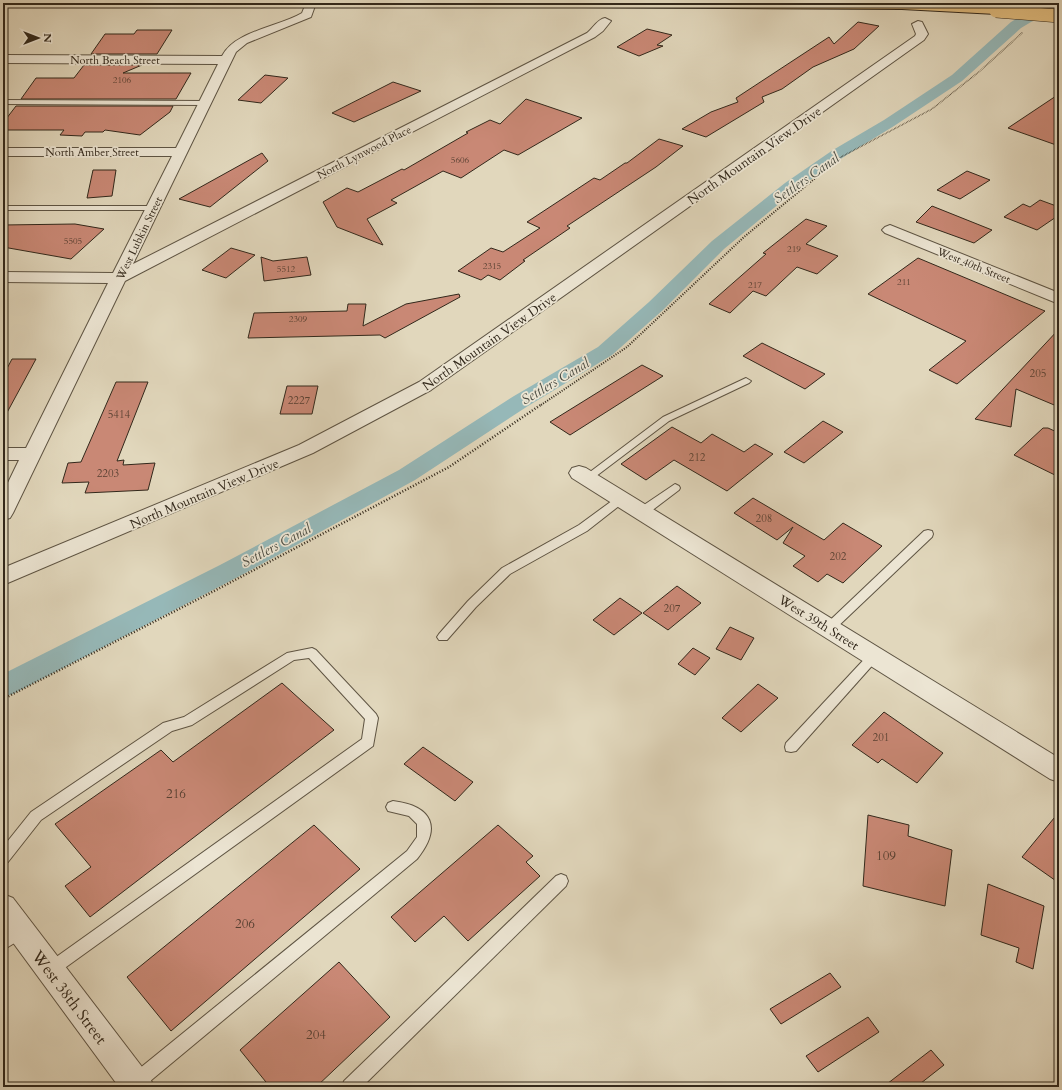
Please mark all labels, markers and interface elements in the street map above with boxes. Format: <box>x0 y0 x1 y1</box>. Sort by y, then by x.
north arrow <box>18 18 58 58</box>
text: N <box>40 33 55 43</box>
street label: North Beach Street <box>70 53 160 68</box>
house number: 2106 <box>113 74 132 86</box>
street label: North Mountain View Drive <box>684 102 825 209</box>
street label: North Lynwood Place <box>314 122 414 183</box>
street label: North Amber Street <box>45 145 139 160</box>
water label: Settlers Canal <box>769 148 844 208</box>
house number: 5606 <box>451 154 470 166</box>
street label: West Lubkin Street <box>112 194 166 283</box>
house number: 5505 <box>64 235 83 247</box>
house number: 219 <box>787 243 801 255</box>
street label: West 40th Street <box>934 244 1013 287</box>
house number: 2315 <box>483 260 502 272</box>
house number: 5512 <box>277 263 296 275</box>
house number: 211 <box>897 276 911 288</box>
house number: 217 <box>748 279 762 291</box>
street label: North Mountain View Drive <box>419 288 560 395</box>
house number: 2309 <box>289 313 308 325</box>
water label: Settlers Canal <box>517 353 594 409</box>
house number: 205 <box>1030 366 1046 381</box>
house number: 2227 <box>288 393 311 408</box>
house number: 5414 <box>108 407 131 422</box>
house number: 212 <box>689 450 706 465</box>
street label: North Mountain View Drive <box>127 454 282 533</box>
house number: 2203 <box>97 466 120 481</box>
house number: 208 <box>756 511 772 526</box>
water label: Settlers Canal <box>238 518 316 572</box>
house number: 202 <box>830 549 847 564</box>
street label: West 39th Street <box>774 590 862 655</box>
house number: 207 <box>664 601 681 616</box>
house number: 201 <box>873 730 889 745</box>
house number: 216 <box>166 785 186 803</box>
house number: 109 <box>876 847 896 865</box>
house number: 206 <box>235 915 255 933</box>
street label: West 38th Street <box>26 945 112 1049</box>
house number: 204 <box>306 1026 326 1044</box>

